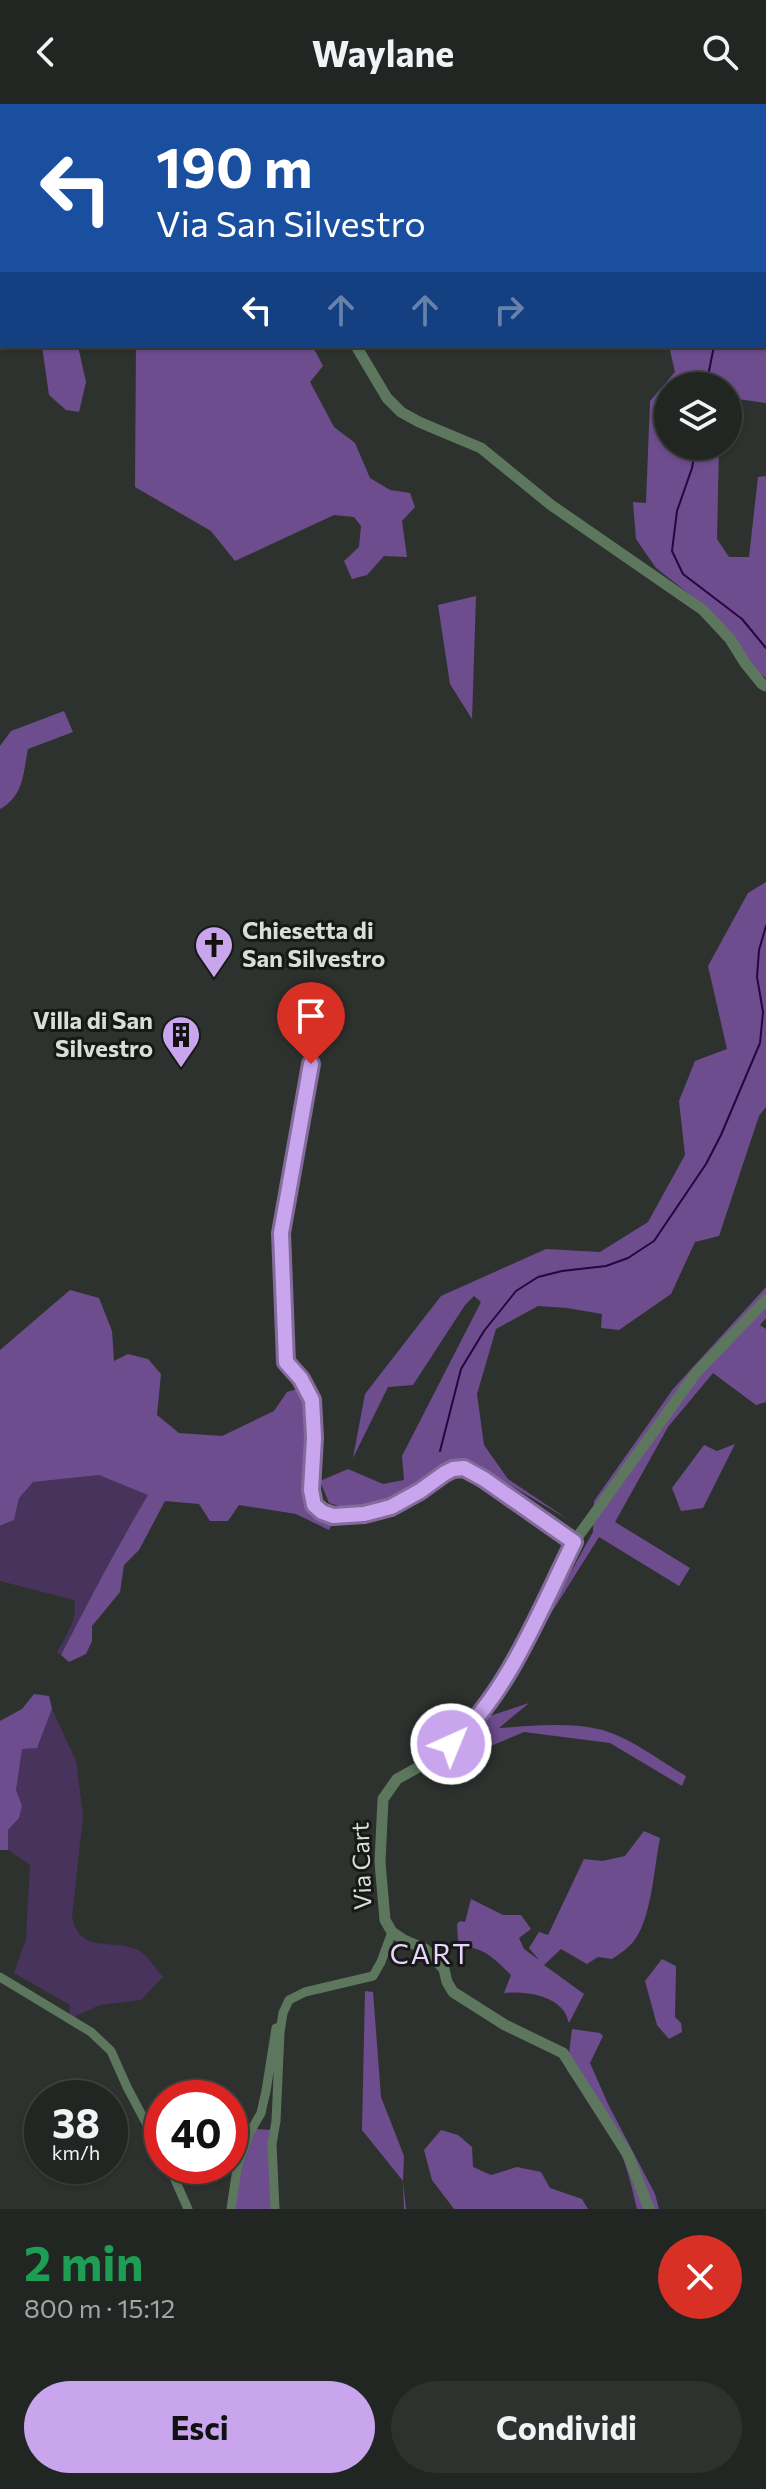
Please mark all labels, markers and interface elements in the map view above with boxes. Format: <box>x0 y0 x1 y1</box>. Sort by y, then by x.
icon: back <box>24 30 68 74</box>
text: Waylane <box>312 30 454 74</box>
icon: search <box>698 30 742 74</box>
text: 190 m <box>156 131 313 200</box>
icon: left <box>24 136 128 240</box>
text: Via San Silvestro <box>156 200 426 244</box>
icon: left <box>235 288 279 332</box>
icon: ahead <box>319 288 363 332</box>
icon: ahead <box>403 288 447 332</box>
icon: right <box>487 288 531 332</box>
map controls <box>654 372 742 460</box>
button: layers <box>654 372 742 460</box>
place label: Chiesetta di San Silvestro <box>242 915 385 972</box>
church icon: Chiesetta di San Silvestro <box>193 924 235 979</box>
pin <box>277 982 345 1064</box>
icon: arrive <box>289 994 333 1038</box>
place label: Villa di San Silvestro <box>33 1005 153 1062</box>
building icon: Villa di San Silvestro <box>160 1014 202 1069</box>
position arrow <box>409 1702 493 1786</box>
street label: Via Cart <box>344 1821 377 1911</box>
district label: CART <box>390 1936 472 1970</box>
speed limit sign: 40 <box>144 2080 248 2184</box>
text: 38 <box>52 2097 100 2146</box>
text: km/h <box>52 2140 100 2164</box>
text: 2 min <box>24 2232 144 2291</box>
button: close <box>658 2235 742 2319</box>
text: 800 m · 15:12 <box>24 2292 175 2323</box>
button: Esci <box>24 2381 375 2473</box>
button: Condividi <box>391 2381 742 2473</box>

